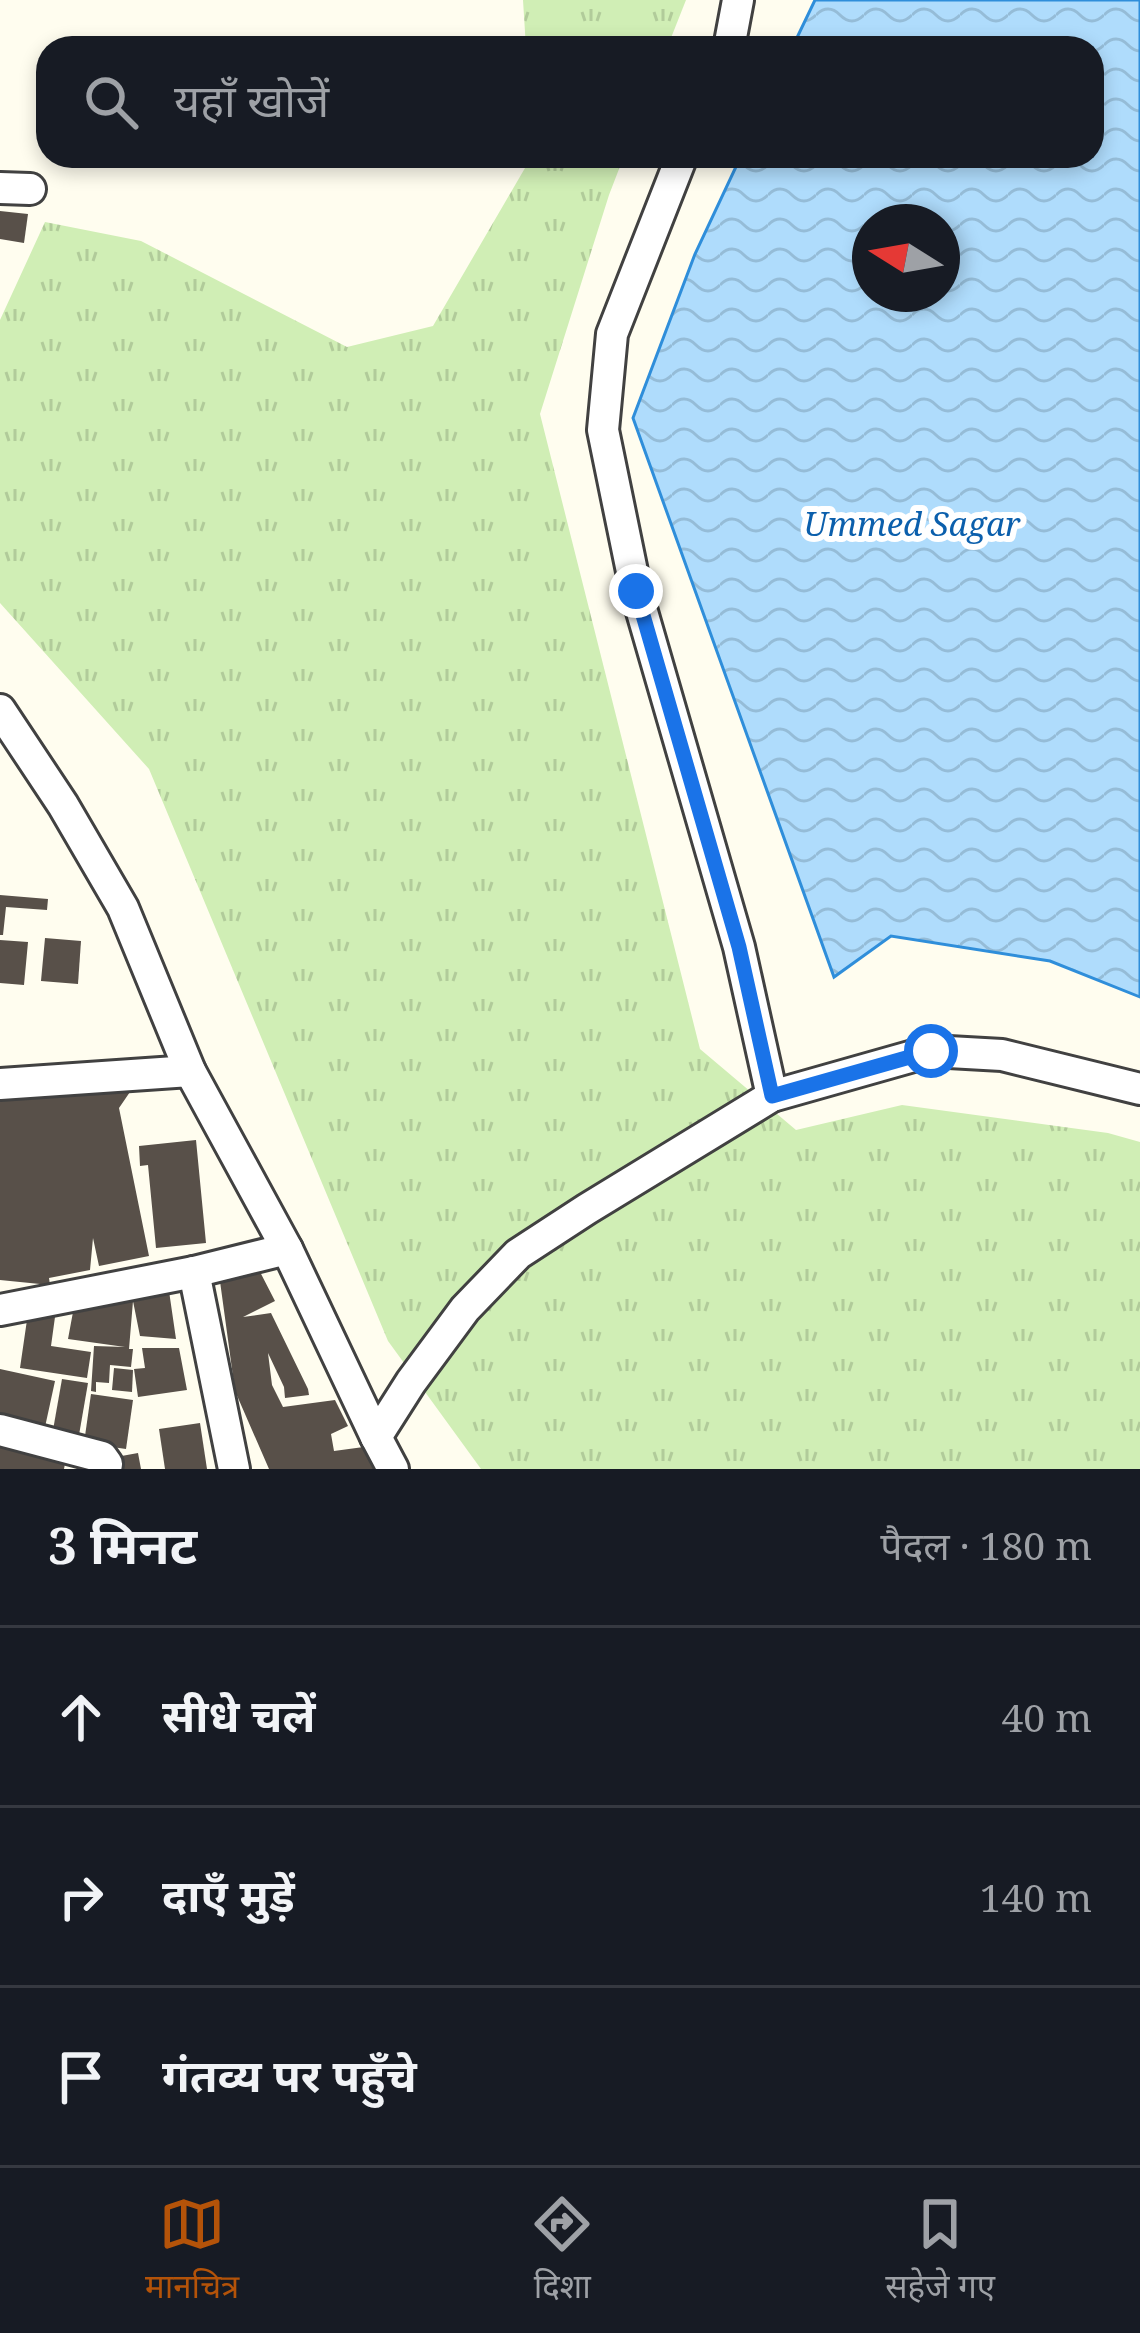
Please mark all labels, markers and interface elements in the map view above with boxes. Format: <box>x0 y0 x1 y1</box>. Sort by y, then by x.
search box <box>36 36 1104 168</box>
icon: search <box>78 69 144 135</box>
text: यहाँ खोजें <box>174 69 329 130</box>
north arrow <box>852 204 960 312</box>
water label: Ummed Sagar <box>803 501 1021 546</box>
route end <box>609 564 663 618</box>
route start <box>904 1024 958 1078</box>
text: 3 मिनट <box>48 1509 197 1579</box>
text: पैदल · 180 m <box>880 1518 1092 1571</box>
icon: ahead <box>48 1684 114 1750</box>
text: सीधे चलें <box>162 1684 316 1745</box>
text: 40 m <box>1001 1690 1092 1743</box>
icon: right <box>48 1864 114 1930</box>
text: दाएँ मुड़ें <box>162 1864 295 1925</box>
text: 140 m <box>980 1870 1092 1923</box>
icon: arrive <box>48 2044 114 2110</box>
text: गंतव्य पर पहुँचे <box>162 2044 417 2105</box>
tab: मानचित्र <box>145 2191 239 2311</box>
tab: दिशा <box>529 2191 595 2311</box>
tab: सहेजे गए <box>885 2191 995 2311</box>

